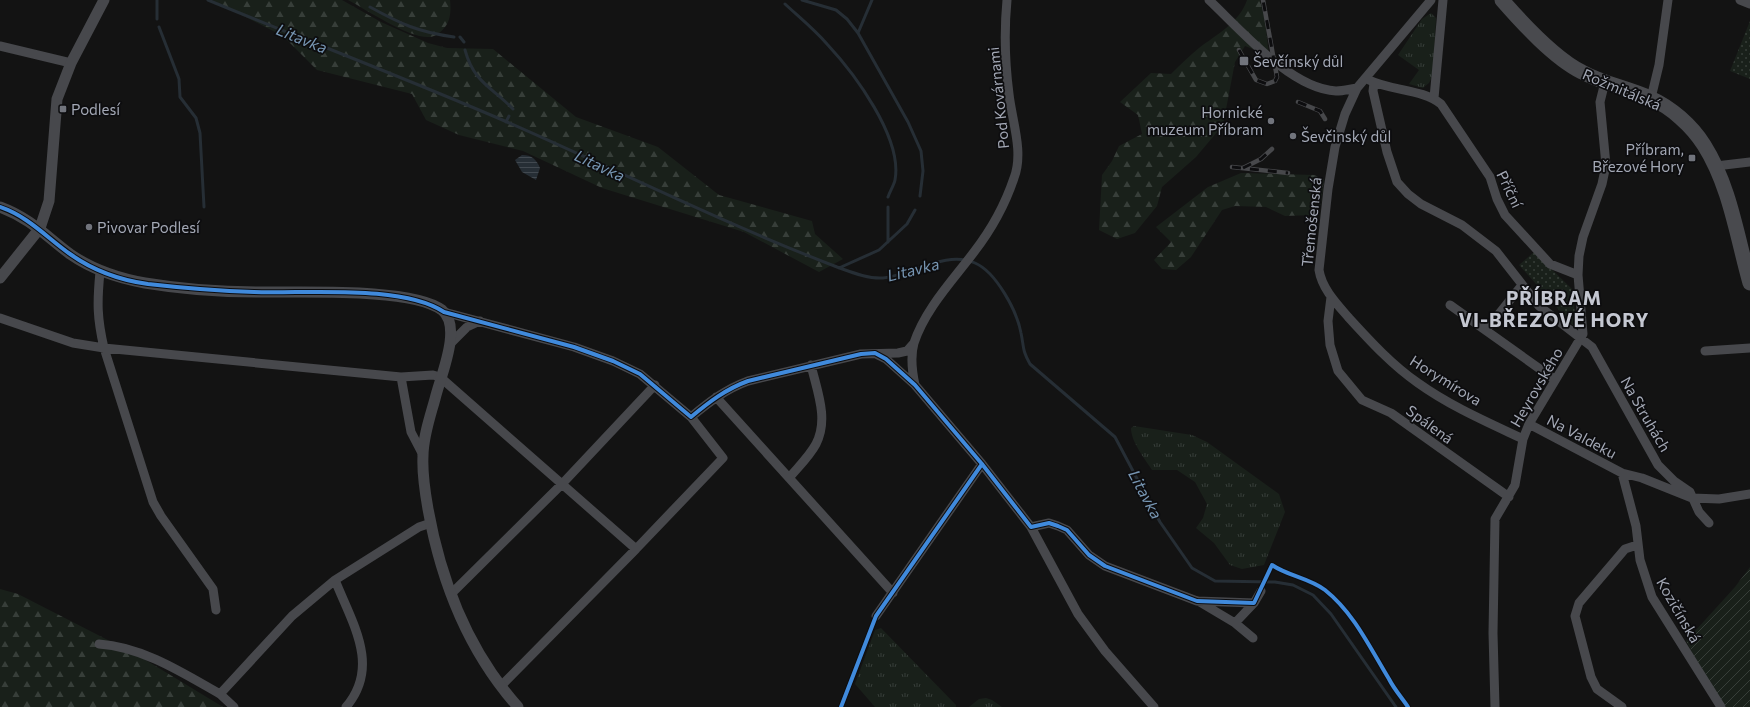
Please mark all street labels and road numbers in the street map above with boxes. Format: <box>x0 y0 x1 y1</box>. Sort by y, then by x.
street label: Pod Kovárnami <box>984 46 1012 150</box>
street label: Rožmitálská <box>1580 64 1664 114</box>
street label: Příční <box>1493 167 1527 212</box>
street label: Třemošenská <box>1297 176 1325 268</box>
street label: Heyrovského <box>1506 344 1566 430</box>
street label: Horymírova <box>1407 351 1485 409</box>
street label: Na Struhách <box>1617 373 1675 455</box>
street label: Spálená <box>1403 401 1457 447</box>
street label: Na Valdeku <box>1544 410 1620 462</box>
street label: Kozičínská <box>1653 574 1705 646</box>

